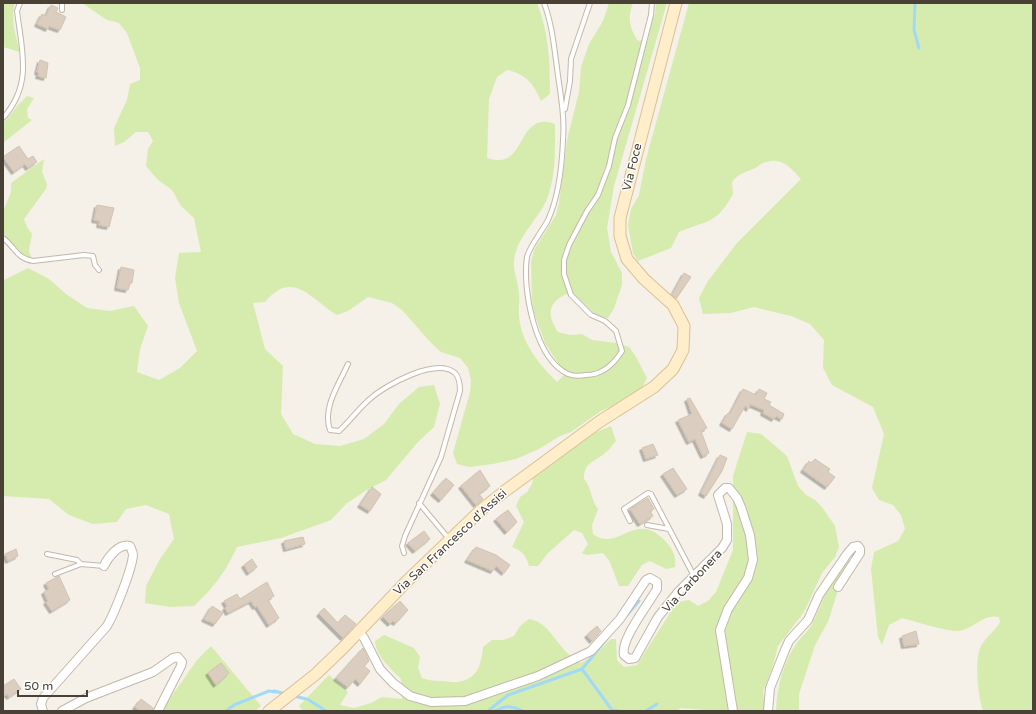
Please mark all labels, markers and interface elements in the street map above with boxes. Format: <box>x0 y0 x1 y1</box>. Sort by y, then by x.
street label: Via Foce <box>619 142 645 192</box>
street label: Via San Francesco d'Assisi <box>391 486 509 598</box>
street label: Via Carbonera <box>659 547 725 615</box>
scale bar <box>18 672 87 698</box>
text: 50 m <box>24 679 53 693</box>

